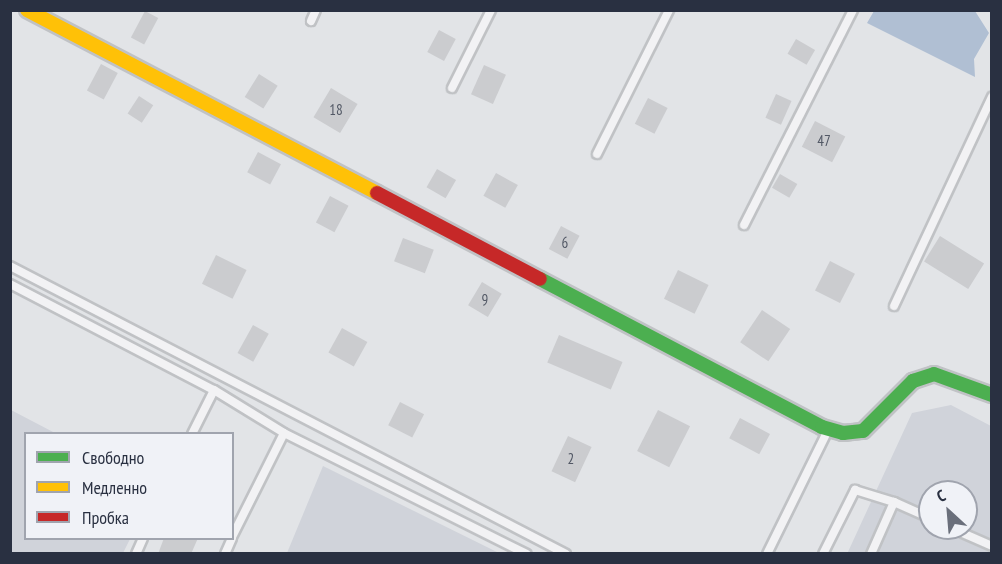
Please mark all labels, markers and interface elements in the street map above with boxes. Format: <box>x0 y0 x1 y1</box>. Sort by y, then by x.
house number: 18 <box>329 101 343 119</box>
house number: 47 <box>817 132 831 150</box>
house number: 6 <box>562 234 568 252</box>
house number: 9 <box>482 291 488 309</box>
legend <box>24 432 234 540</box>
text: Свободно <box>82 446 144 469</box>
house number: 2 <box>568 450 574 468</box>
text: Медленно <box>82 476 147 499</box>
north arrow <box>918 480 978 540</box>
text: С <box>933 485 949 506</box>
text: Пробка <box>82 506 129 529</box>

